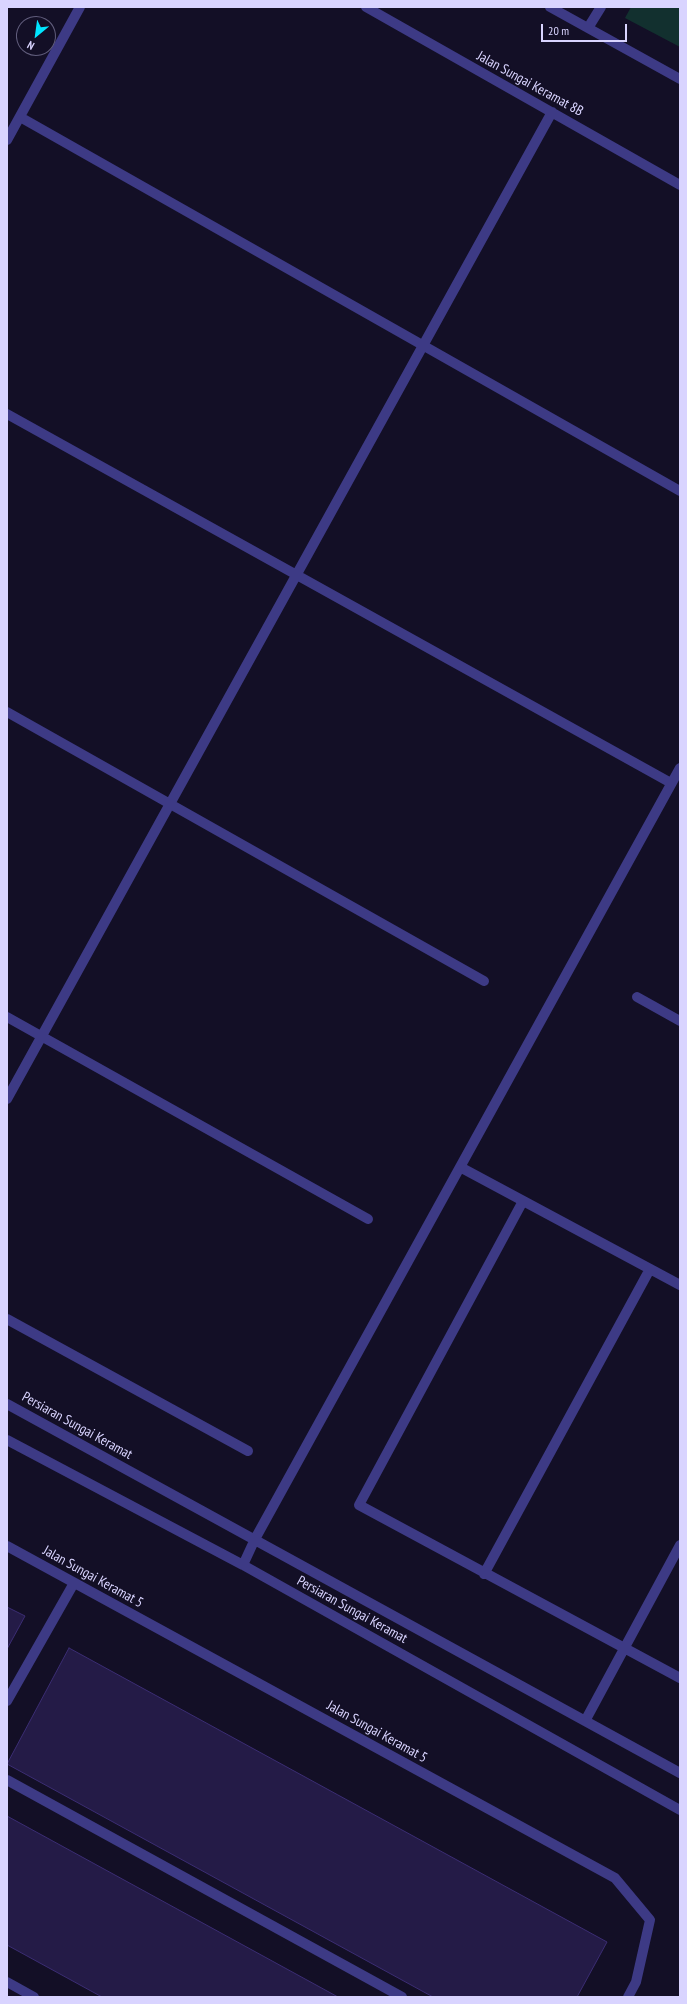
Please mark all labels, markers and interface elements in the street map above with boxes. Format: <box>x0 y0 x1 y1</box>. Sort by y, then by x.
north arrow <box>16 16 56 56</box>
scale bar <box>543 16 629 42</box>
text: 20 m <box>548 23 569 38</box>
text: N <box>25 38 37 53</box>
street label: Jalan Sungai Keramat 8B <box>474 48 586 120</box>
street label: Persiaran Sungai Keramat <box>19 1389 135 1463</box>
street label: Jalan Sungai Keramat 5 <box>40 1542 146 1612</box>
street label: Persiaran Sungai Keramat <box>294 1573 410 1647</box>
street label: Jalan Sungai Keramat 5 <box>324 1697 430 1767</box>

